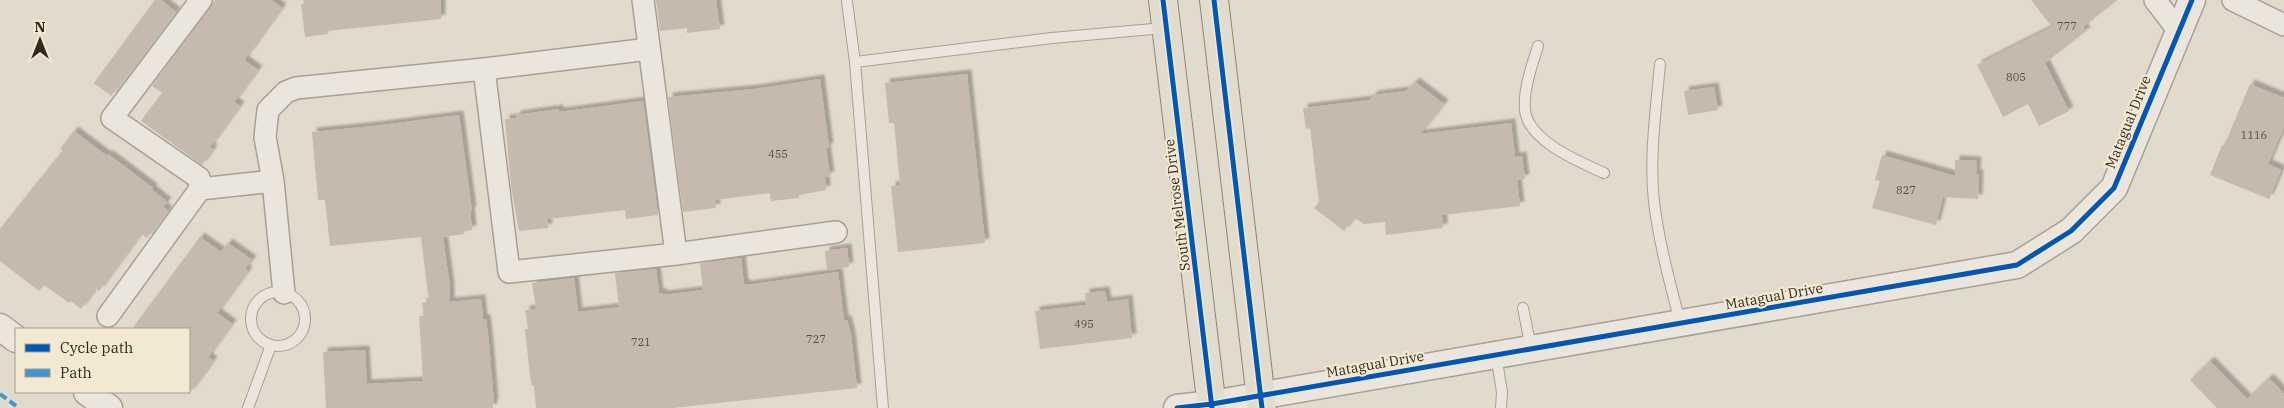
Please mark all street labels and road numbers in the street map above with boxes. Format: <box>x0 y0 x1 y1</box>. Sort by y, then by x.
street label: Matagual Drive <box>2101 73 2155 171</box>
street label: South Melrose Drive <box>1160 138 1194 272</box>
street label: Matagual Drive <box>1724 279 1824 313</box>
street label: Matagual Drive <box>1325 347 1425 381</box>

